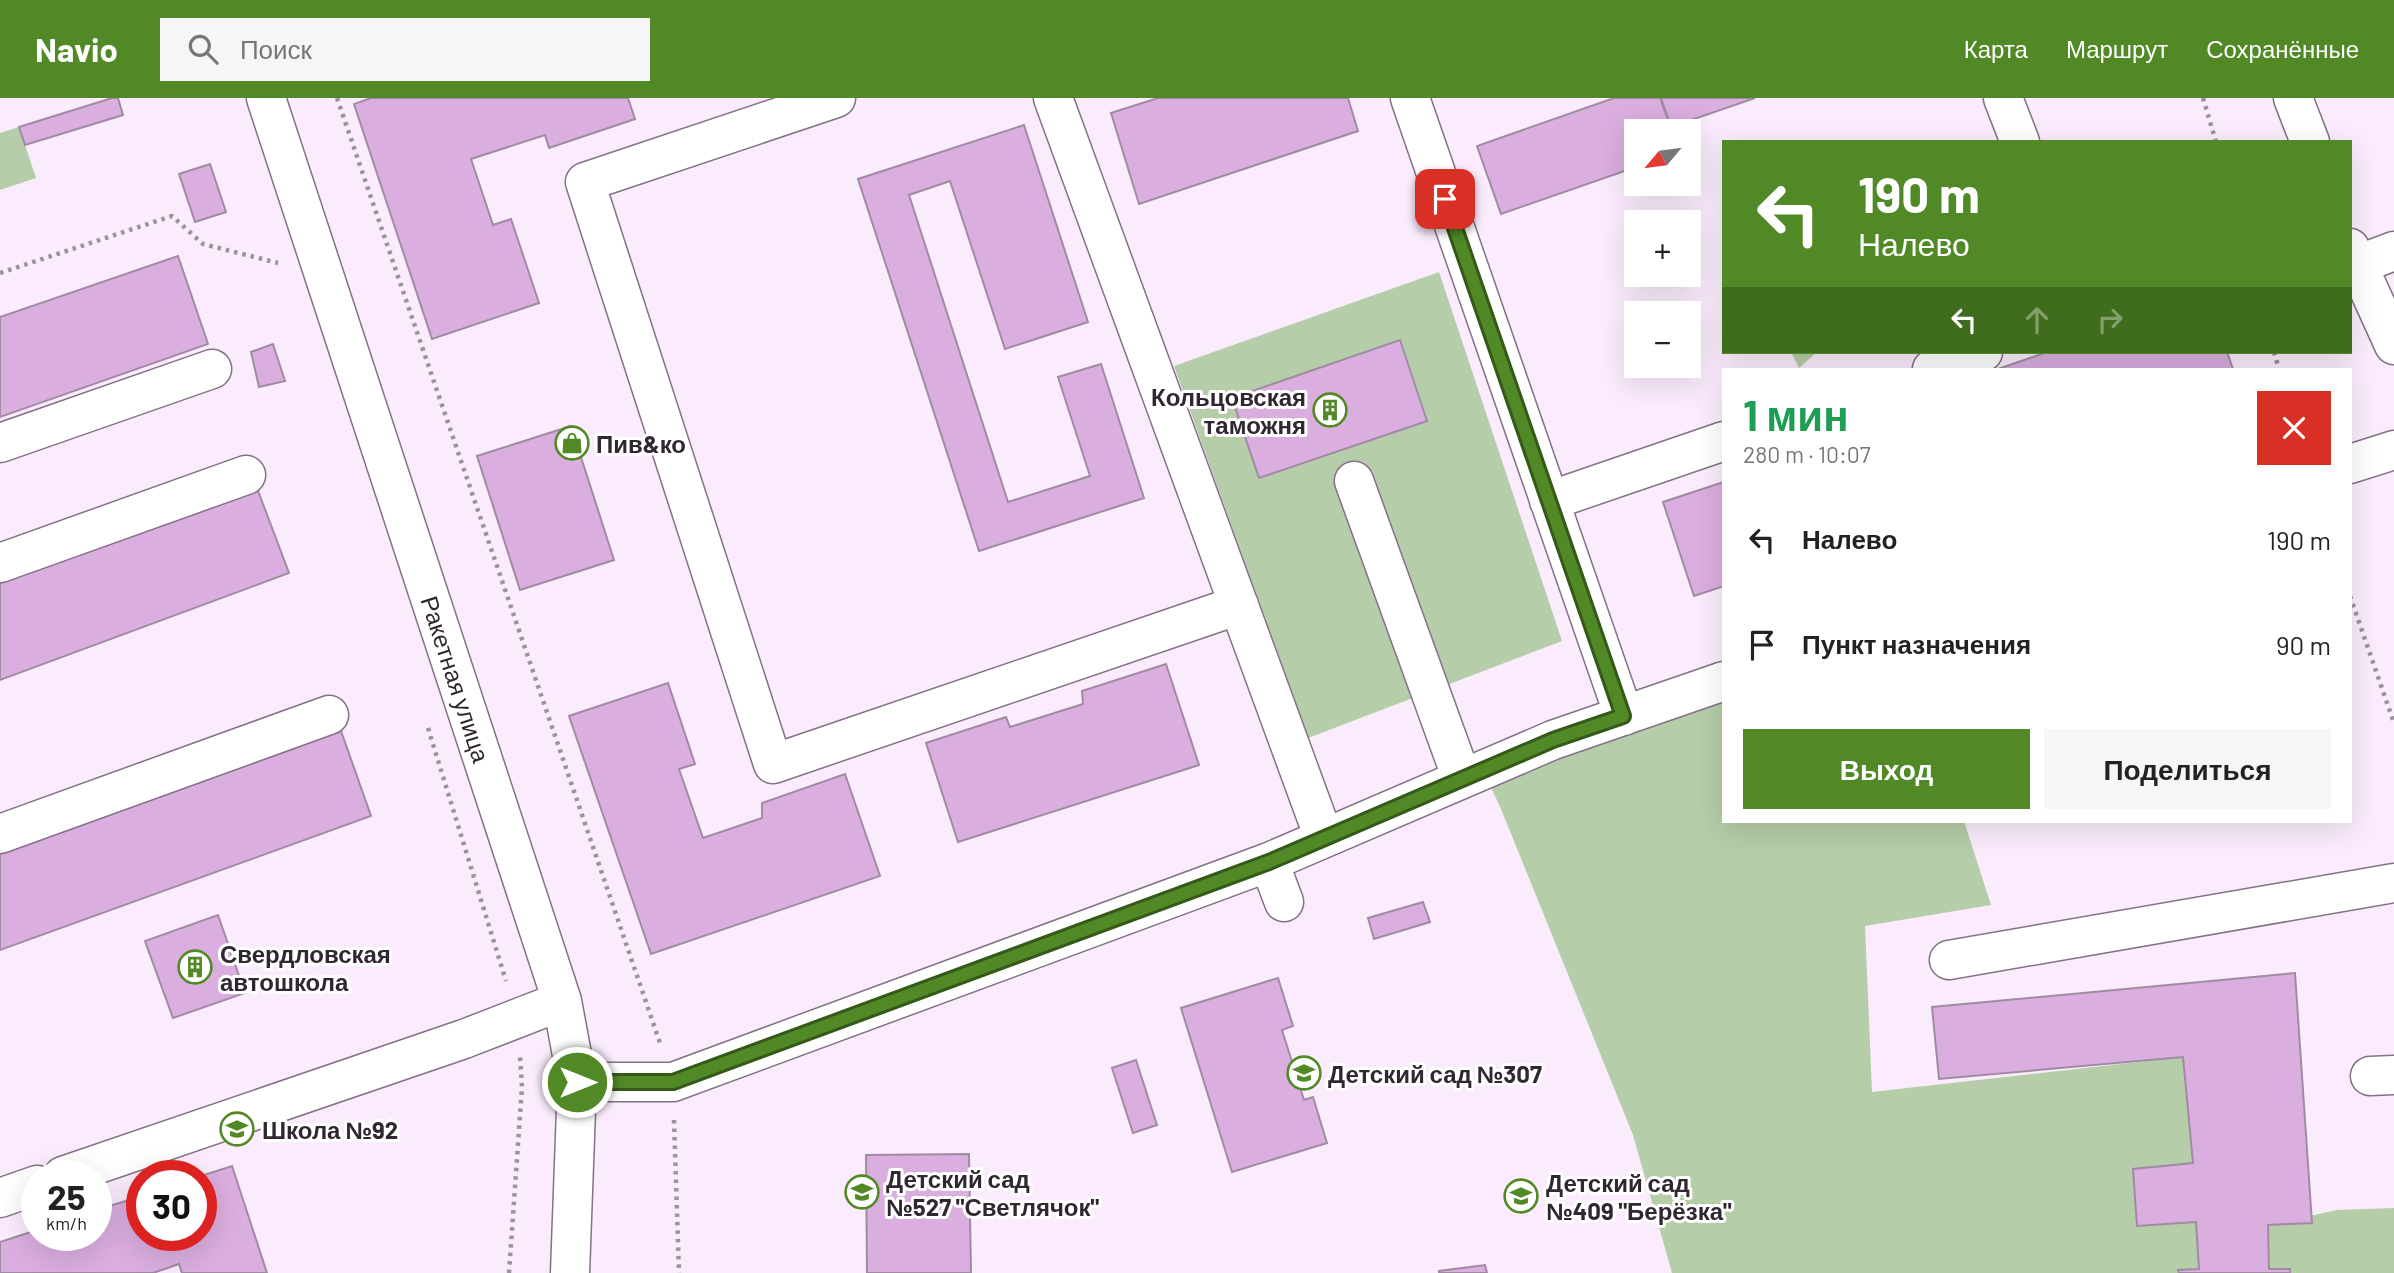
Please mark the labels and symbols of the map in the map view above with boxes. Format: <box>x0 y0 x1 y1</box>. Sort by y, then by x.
north arrow <box>1624 119 1701 196</box>
pin <box>1415 169 1475 229</box>
place label: Кольцовская таможня <box>1151 382 1306 439</box>
building icon: Кольцовская таможня <box>1311 391 1349 429</box>
shop icon: Пив&ко <box>553 424 591 462</box>
place label: Пив&ко <box>596 429 686 458</box>
street label: Ракетная улица <box>415 592 497 766</box>
place label: Свердловская автошкола <box>220 939 391 996</box>
building icon: Свердловская автошкола <box>176 948 214 986</box>
position arrow <box>540 1045 614 1119</box>
school or university icon: Детский сад №307 <box>1285 1054 1323 1092</box>
place label: Детский сад №307 <box>1328 1059 1542 1088</box>
school or university icon: Школа №92 <box>218 1110 256 1148</box>
place label: Школа №92 <box>262 1115 398 1144</box>
speed limit sign: 30 <box>126 1160 217 1251</box>
place label: Детский сад №527 "Светлячок" <box>886 1164 1100 1221</box>
place label: Детский сад №409 "Берёзка" <box>1546 1168 1732 1225</box>
school or university icon: Детский сад №527 "Светлячок" <box>843 1173 881 1211</box>
school or university icon: Детский сад №409 "Берёзка" <box>1502 1177 1540 1215</box>

